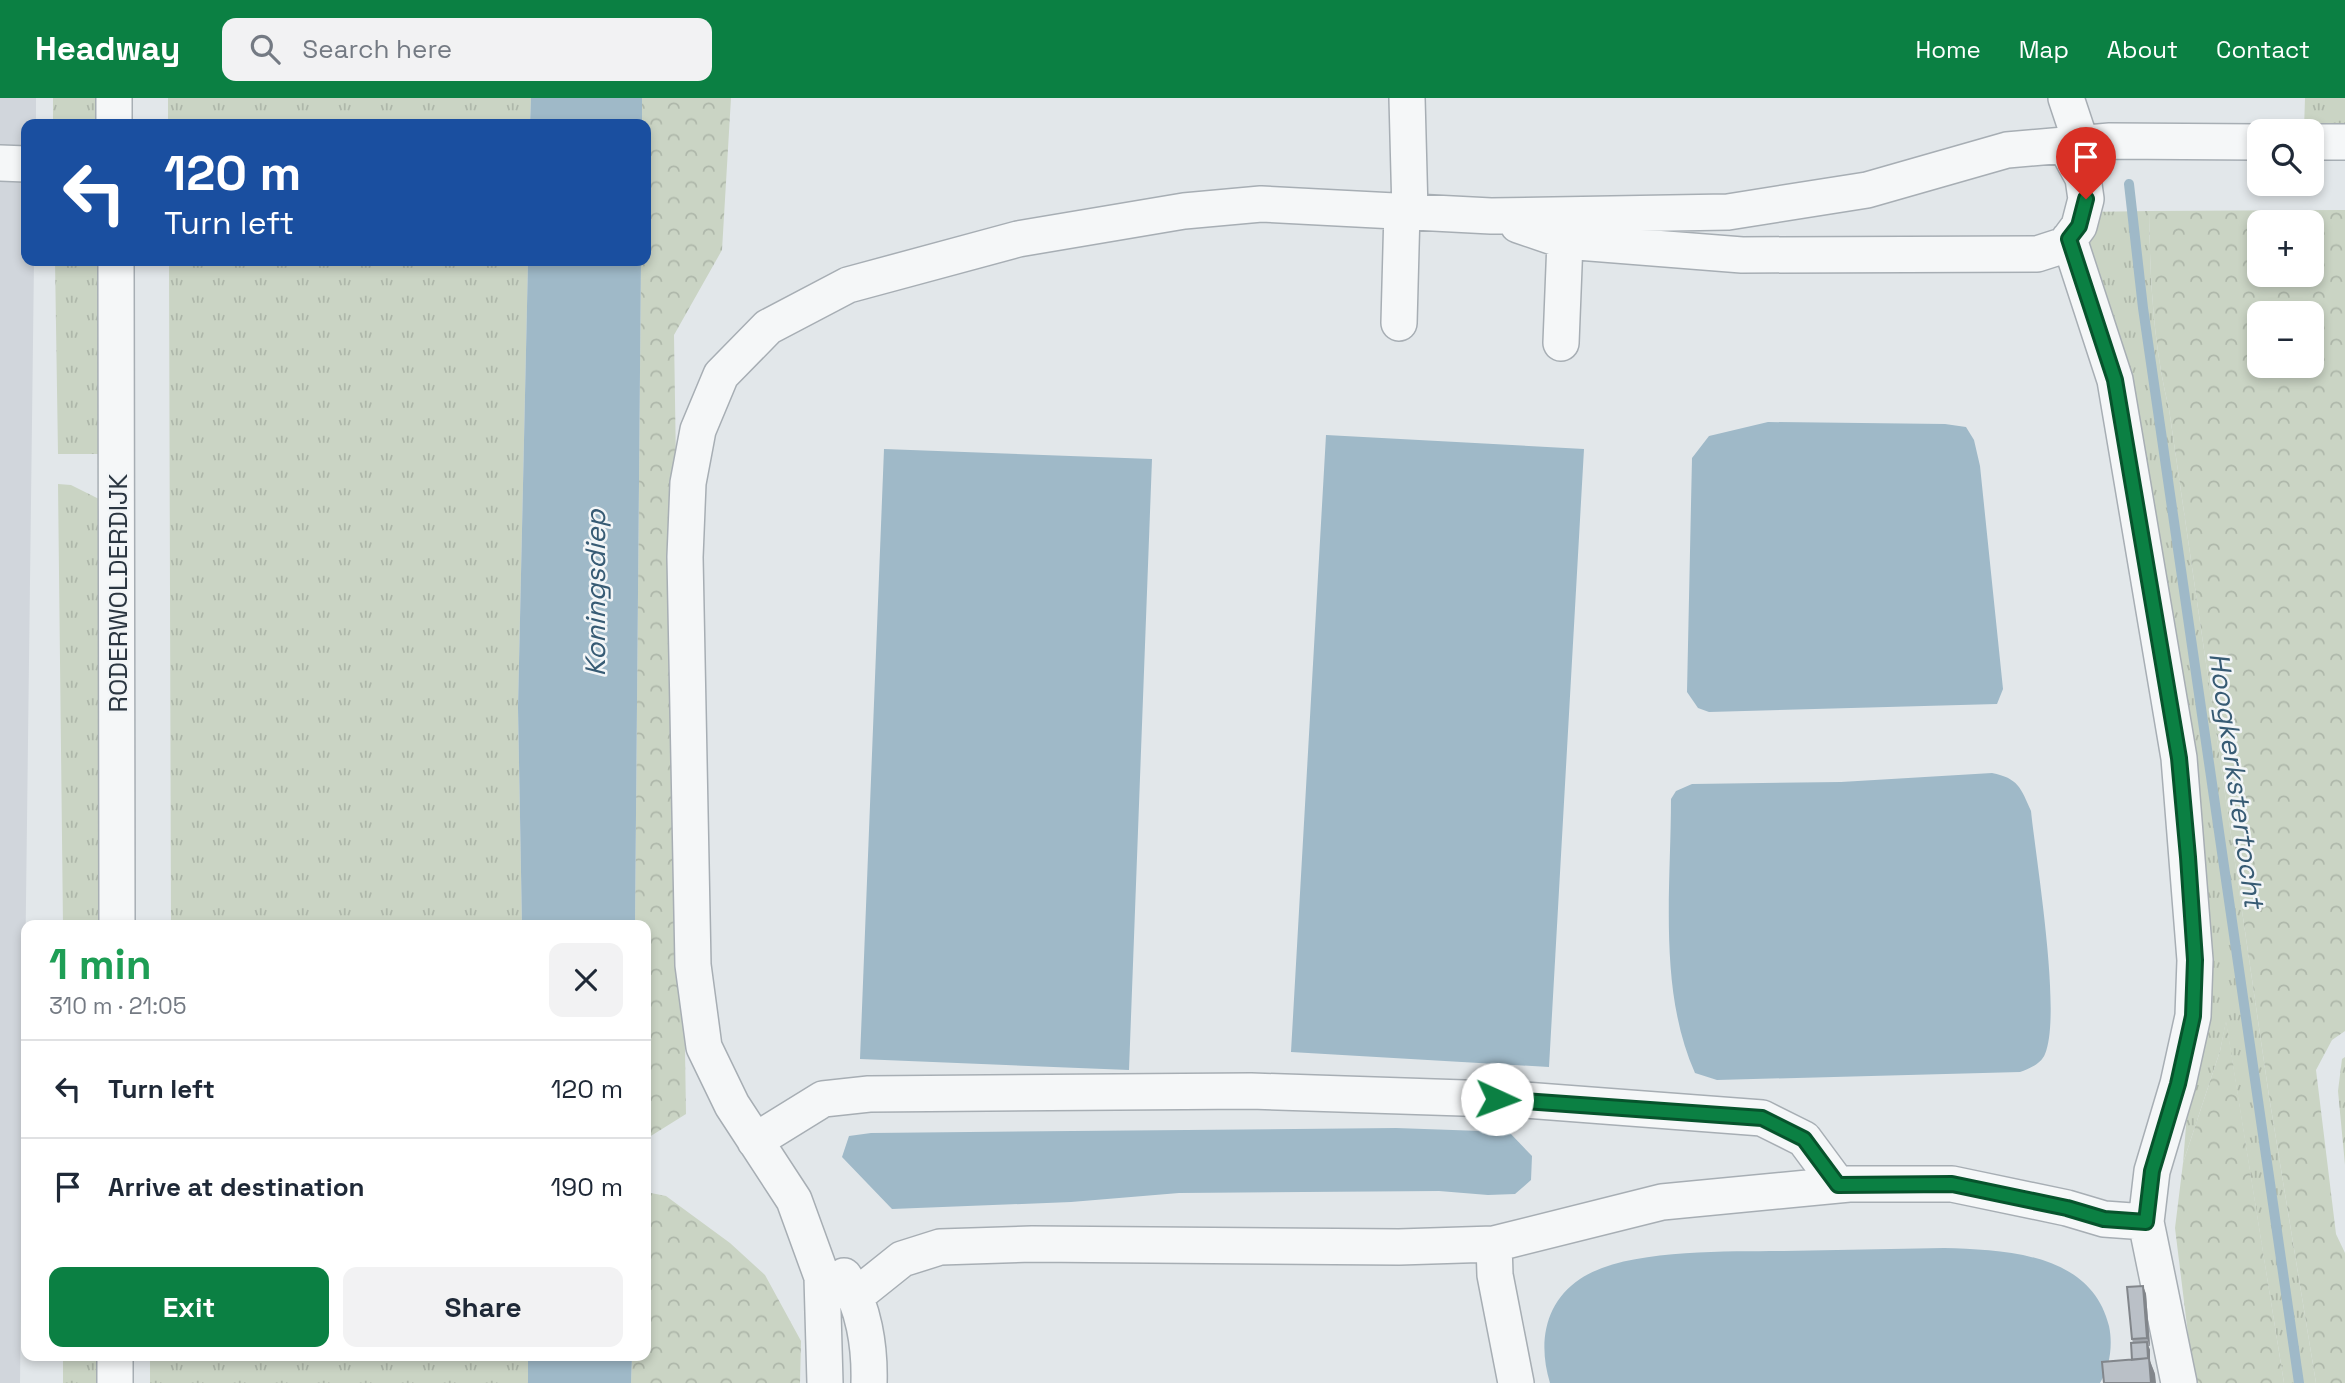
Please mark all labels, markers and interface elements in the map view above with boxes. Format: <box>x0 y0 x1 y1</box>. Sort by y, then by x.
search box <box>222 18 712 81</box>
text: Headway <box>35 28 180 70</box>
icon: search <box>246 30 284 68</box>
text: Search here <box>302 32 452 66</box>
text: Home <box>1915 34 1981 65</box>
text: Map <box>2019 34 2069 65</box>
text: About <box>2107 34 2178 65</box>
text: Contact <box>2216 34 2310 65</box>
map controls <box>2247 119 2324 378</box>
button: search <box>2247 119 2324 196</box>
pin <box>2056 127 2116 199</box>
icon: arrive <box>2067 138 2105 176</box>
text: 120 m <box>164 142 301 204</box>
icon: left <box>49 147 140 238</box>
text: Turn left <box>164 203 294 243</box>
button: + <box>2247 210 2324 287</box>
button: − <box>2247 301 2324 378</box>
street label: RODERWOLDERDIJK <box>101 473 135 712</box>
water label: Koningsdiep <box>577 508 613 677</box>
water label: Hoogkerkstertocht <box>2201 650 2273 913</box>
text: 1 min <box>49 938 152 991</box>
button: close <box>549 943 623 1017</box>
text: 310 m · 21:05 <box>49 991 187 1021</box>
position arrow <box>1460 1062 1534 1136</box>
icon: left <box>49 1070 87 1108</box>
text: Turn left <box>108 1072 215 1106</box>
text: 120 m <box>551 1072 623 1106</box>
icon: arrive <box>49 1168 87 1206</box>
text: Arrive at destination <box>108 1170 365 1204</box>
text: 190 m <box>551 1170 623 1204</box>
button: Exit <box>49 1267 329 1347</box>
button: Share <box>343 1267 623 1347</box>

